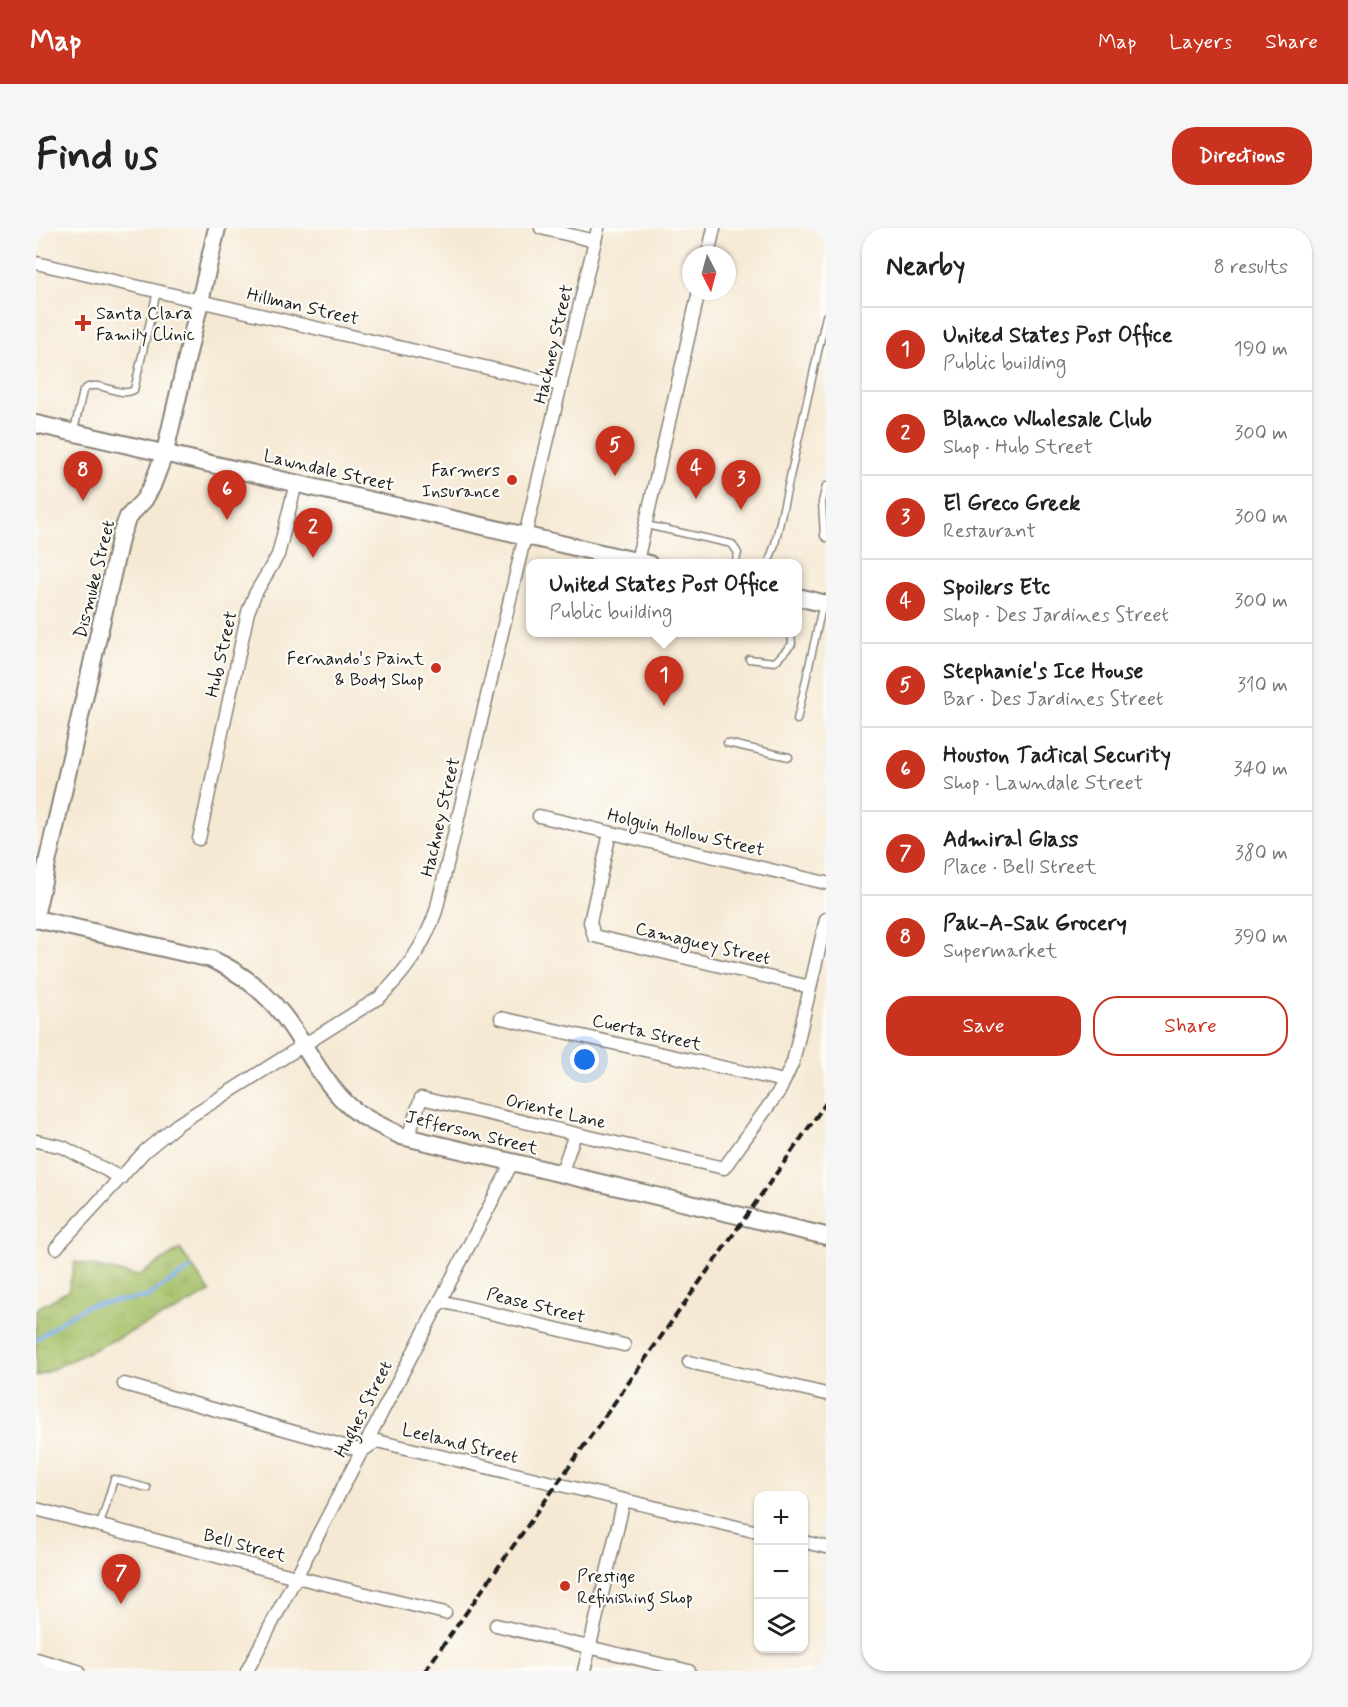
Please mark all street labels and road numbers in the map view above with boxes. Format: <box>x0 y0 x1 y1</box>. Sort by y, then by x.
street label: Hillman Street <box>244 282 361 332</box>
street label: Hackney Street <box>529 282 579 406</box>
street label: Lawndale Street <box>261 444 396 498</box>
street label: Dismuke Street <box>69 517 121 641</box>
street label: Hub Street <box>200 609 244 700</box>
street label: Hackney Street <box>416 755 466 879</box>
street label: Holguin Hollow Street <box>605 803 767 864</box>
street label: Camaguey Street <box>633 917 773 972</box>
street label: Cuerta Street <box>590 1009 704 1057</box>
street label: Oriente Lane <box>503 1089 608 1135</box>
street label: Jefferson Street <box>403 1105 541 1161</box>
street label: Pease Street <box>484 1282 588 1330</box>
street label: Hughes Street <box>329 1357 400 1463</box>
street label: Leeland Street <box>399 1418 521 1470</box>
street label: Bell Street <box>201 1523 289 1569</box>

